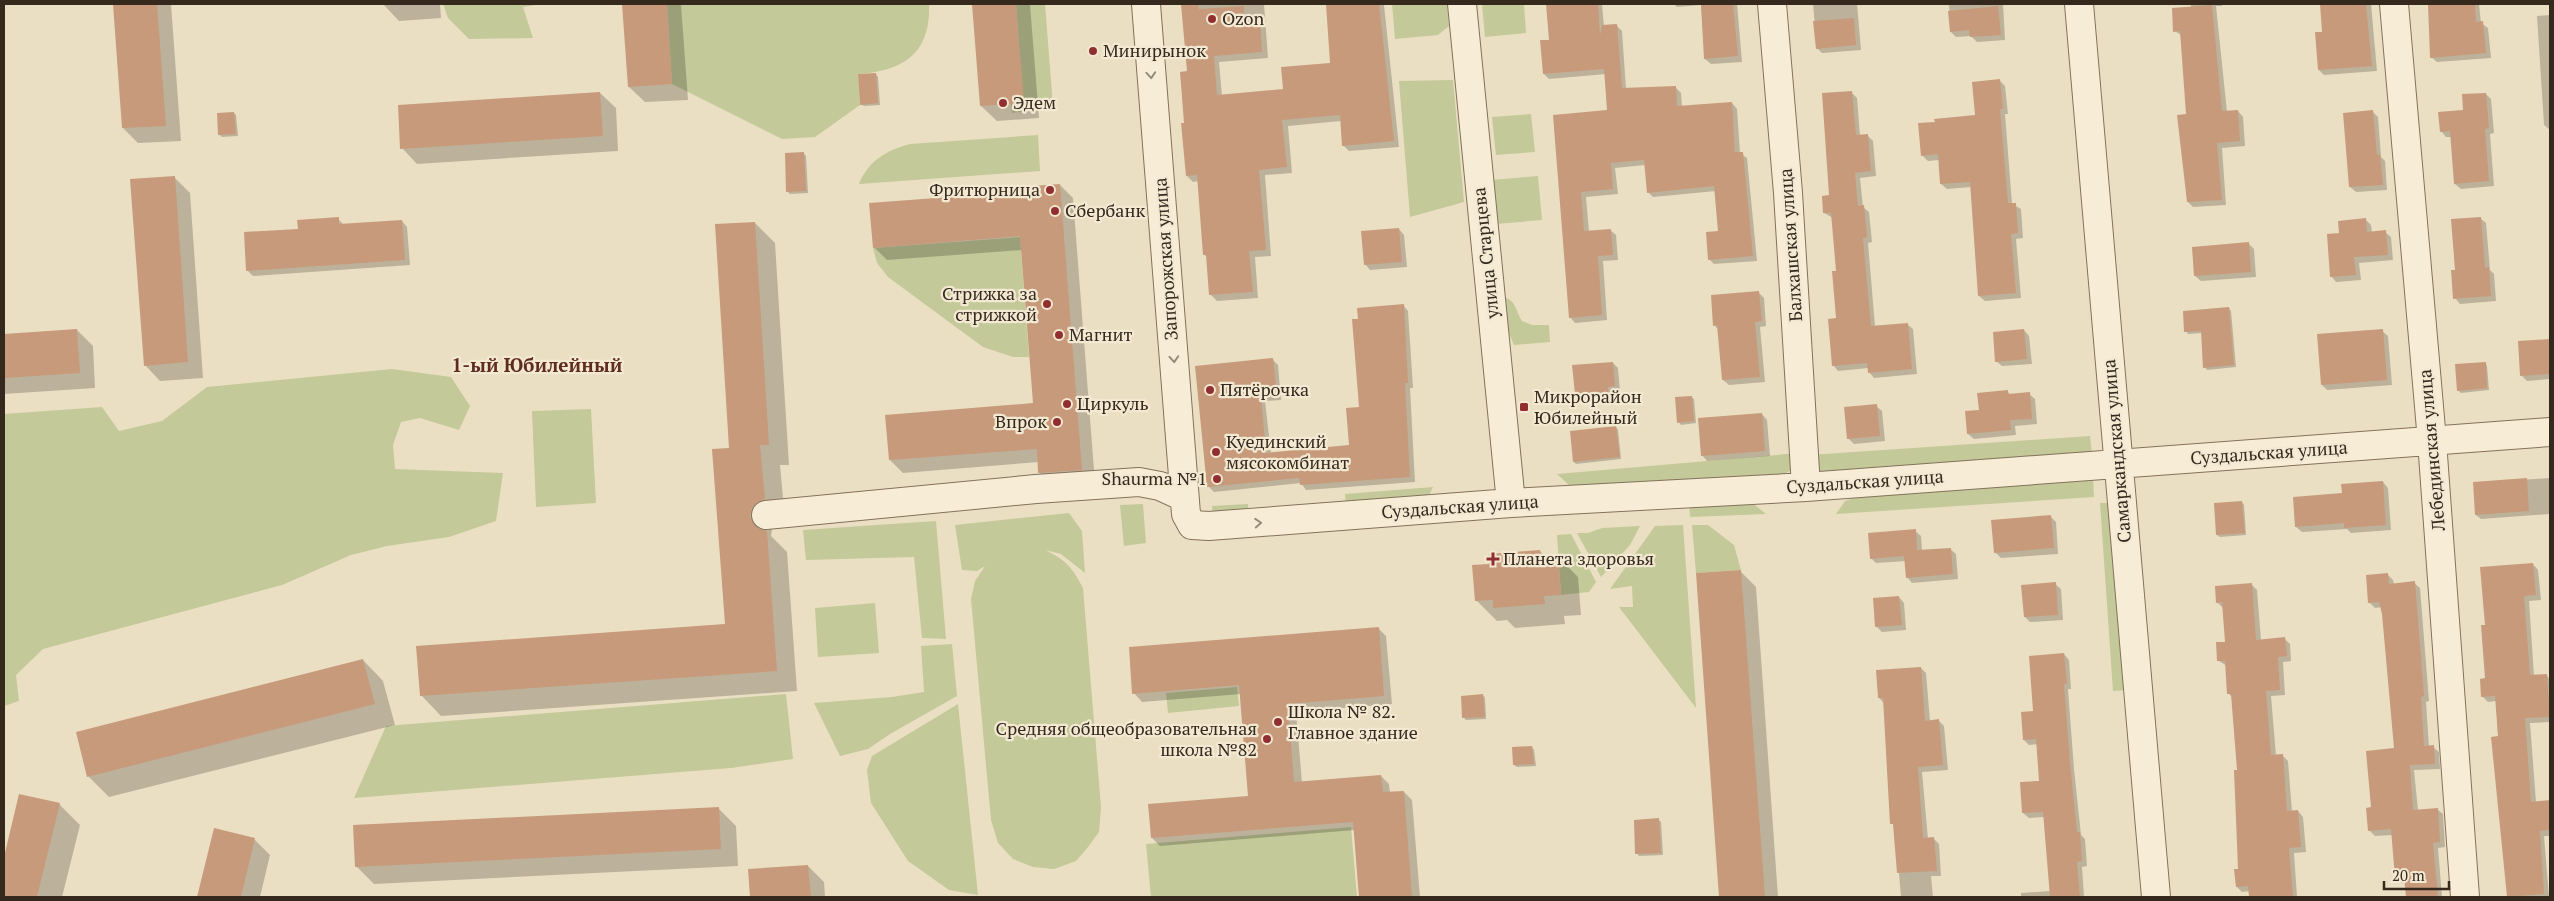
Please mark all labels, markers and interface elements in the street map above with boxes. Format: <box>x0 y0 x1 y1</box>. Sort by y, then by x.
place label: Ozon <box>1222 6 1265 30</box>
marker: Ozon <box>1206 13 1218 25</box>
place label: Минирынок <box>1103 38 1206 62</box>
marker: Минирынок <box>1087 45 1099 57</box>
one-way arrow <box>1146 71 1157 79</box>
place label: Эдем <box>1013 90 1056 114</box>
marker: Эдем <box>997 97 1009 109</box>
street label: Балхашская улица <box>1773 168 1807 323</box>
place label: Фритюрница <box>929 177 1040 201</box>
street label: Запорожская улица <box>1147 177 1183 341</box>
marker: Фритюрница <box>1044 184 1056 196</box>
street label: улица Старцева <box>1466 186 1504 321</box>
place label: Сбербанк <box>1065 198 1145 222</box>
marker: Сбербанк <box>1049 205 1061 217</box>
place label: Стрижка за стрижкой <box>942 281 1037 326</box>
marker: Стрижка за стрижкой <box>1041 298 1053 310</box>
place label: Магнит <box>1069 322 1132 346</box>
marker: Магнит <box>1053 329 1065 341</box>
district label: 1-ый Юбилейный <box>452 352 623 377</box>
one-way arrow <box>1168 355 1179 363</box>
street label: Самаркандская улица <box>2096 358 2136 544</box>
street label: Лебединская улица <box>2412 368 2450 533</box>
place label: Пятёрочка <box>1220 377 1309 401</box>
marker: Пятёрочка <box>1204 384 1216 396</box>
place label: Микрорайон Юбилейный <box>1534 384 1642 429</box>
place label: Циркуль <box>1077 391 1149 415</box>
marker: Циркуль <box>1061 398 1073 410</box>
marker: Микрорайон Юбилейный <box>1518 401 1530 413</box>
place label: Впрок <box>995 409 1047 433</box>
marker: Впрок <box>1051 416 1063 428</box>
place label: Куединский мясокомбинат <box>1226 429 1349 474</box>
street label: Суздальская улица <box>2190 435 2348 469</box>
marker: Куединский мясокомбинат <box>1210 446 1222 458</box>
street label: Суздальская улица <box>1786 464 1944 498</box>
place label: Shaurma №1 <box>1102 466 1207 490</box>
marker: Shaurma №1 <box>1211 473 1223 485</box>
street label: Суздальская улица <box>1381 489 1539 523</box>
one-way arrow <box>1254 517 1262 528</box>
place label: Планета здоровья <box>1503 546 1654 570</box>
marker: Планета здоровья <box>1487 553 1499 565</box>
place label: Школа № 82. Главное здание <box>1288 699 1418 744</box>
place label: Средняя общеобразовательная школа №82 <box>996 716 1257 761</box>
marker: Школа № 82. Главное здание <box>1272 716 1284 728</box>
marker: Средняя общеобразовательная школа №82 <box>1261 733 1273 745</box>
scale bar <box>2384 858 2449 890</box>
text: 20 m <box>2392 865 2425 885</box>

